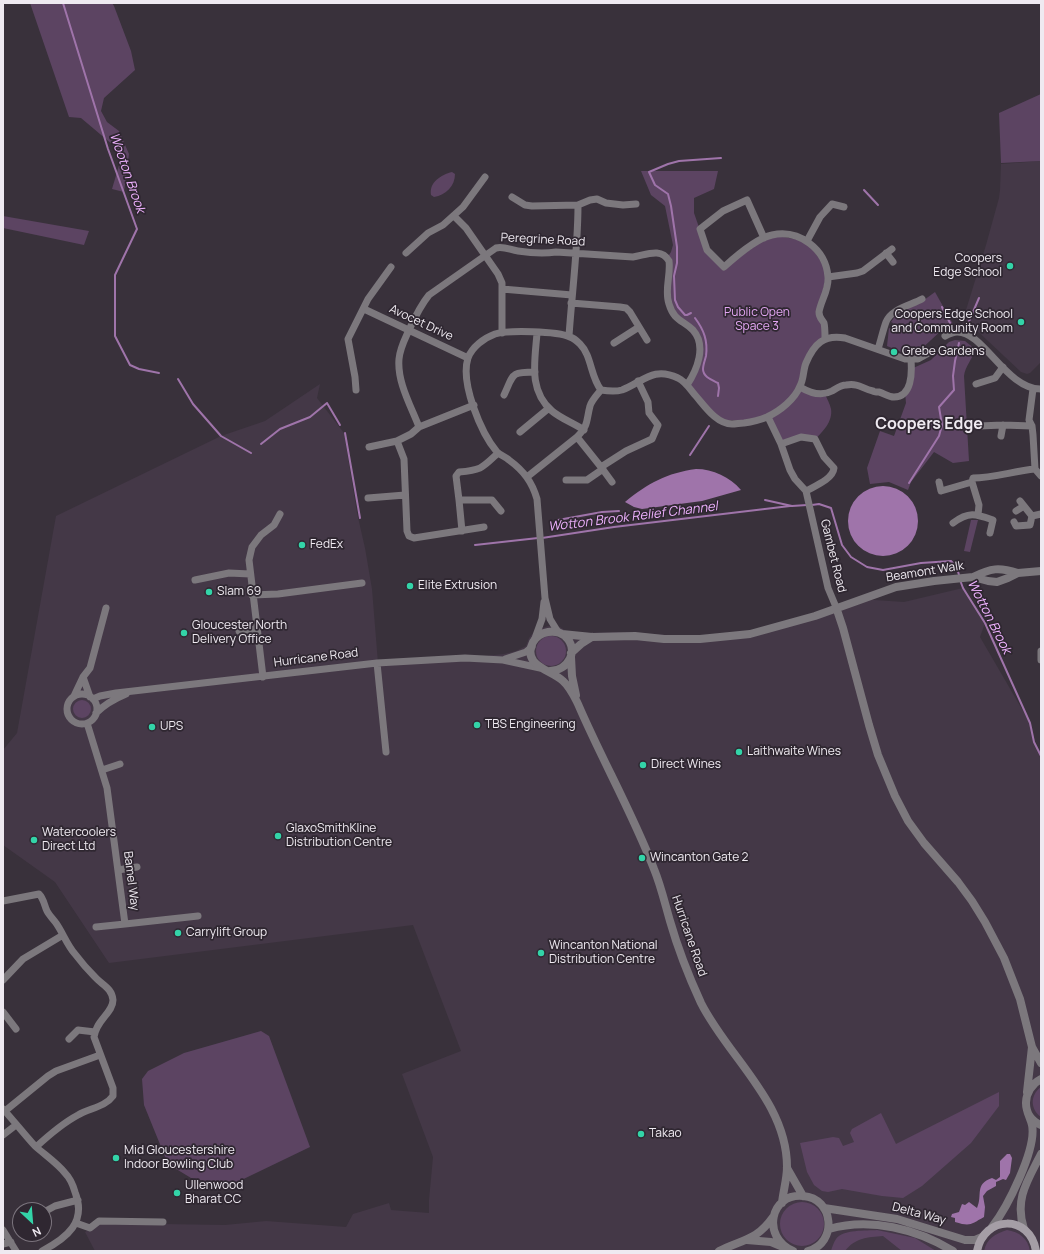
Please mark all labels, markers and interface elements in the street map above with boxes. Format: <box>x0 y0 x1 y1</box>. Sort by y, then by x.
water label: Wooton Brook <box>106 131 148 215</box>
street label: Peregrine Road <box>500 231 586 249</box>
place label: Coopers Edge School <box>933 252 1002 280</box>
marker: Coopers Edge School <box>1005 261 1015 271</box>
street label: Avocet Drive <box>387 302 455 344</box>
park label: Public Open Space 3 <box>724 306 790 334</box>
place label: Coopers Edge School and Community Room <box>891 308 1013 336</box>
marker: Coopers Edge School and Community Room <box>1016 317 1026 327</box>
place label: Grebe Gardens <box>902 345 985 359</box>
marker: Grebe Gardens <box>889 347 899 357</box>
district label: Coopers Edge <box>875 415 983 435</box>
water label: Wotton Brook Relief Channel <box>547 499 719 535</box>
street label: Gambet Road <box>817 518 849 594</box>
place label: FedEx <box>310 538 343 552</box>
marker: FedEx <box>297 540 307 550</box>
street label: Beamont Walk <box>885 559 965 585</box>
water label: Wotton Brook <box>964 577 1014 657</box>
place label: Elite Extrusion <box>418 579 497 593</box>
marker: Elite Extrusion <box>405 581 415 591</box>
place label: Slam 69 <box>217 585 261 599</box>
marker: Slam 69 <box>204 587 214 597</box>
place label: Gloucester North Delivery Office <box>192 619 287 647</box>
marker: Gloucester North Delivery Office <box>179 628 189 638</box>
street label: Hurricane Road <box>273 646 359 670</box>
place label: TBS Engineering <box>485 718 576 732</box>
place label: UPS <box>160 720 183 734</box>
marker: TBS Engineering <box>472 720 482 730</box>
marker: UPS <box>147 722 157 732</box>
place label: Laithwaite Wines <box>747 745 841 759</box>
marker: Laithwaite Wines <box>734 747 744 757</box>
place label: Direct Wines <box>651 758 721 772</box>
marker: Direct Wines <box>638 760 648 770</box>
place label: GlaxoSmithKline Distribution Centre <box>286 822 392 850</box>
place label: Watercoolers Direct Ltd <box>42 826 116 854</box>
marker: GlaxoSmithKline Distribution Centre <box>273 831 283 841</box>
marker: Watercoolers Direct Ltd <box>29 835 39 845</box>
street label: Bamel Way <box>120 850 142 912</box>
place label: Wincanton Gate 2 <box>650 851 748 865</box>
marker: Wincanton Gate 2 <box>637 853 647 863</box>
street label: Hurricane Road <box>668 893 710 979</box>
place label: Carrylift Group <box>186 926 267 940</box>
marker: Carrylift Group <box>173 928 183 938</box>
place label: Wincanton National Distribution Centre <box>549 939 658 967</box>
marker: Wincanton National Distribution Centre <box>536 948 546 958</box>
place label: Takao <box>649 1127 682 1141</box>
marker: Takao <box>636 1129 646 1139</box>
place label: Mid Gloucestershire Indoor Bowling Club <box>124 1144 235 1172</box>
marker: Mid Gloucestershire Indoor Bowling Club <box>111 1153 121 1163</box>
place label: Ullenwood Bharat CC <box>185 1179 243 1207</box>
marker: Ullenwood Bharat CC <box>172 1188 182 1198</box>
street label: Delta Way <box>891 1200 947 1228</box>
north arrow <box>12 1202 52 1242</box>
text: N <box>30 1224 44 1241</box>

